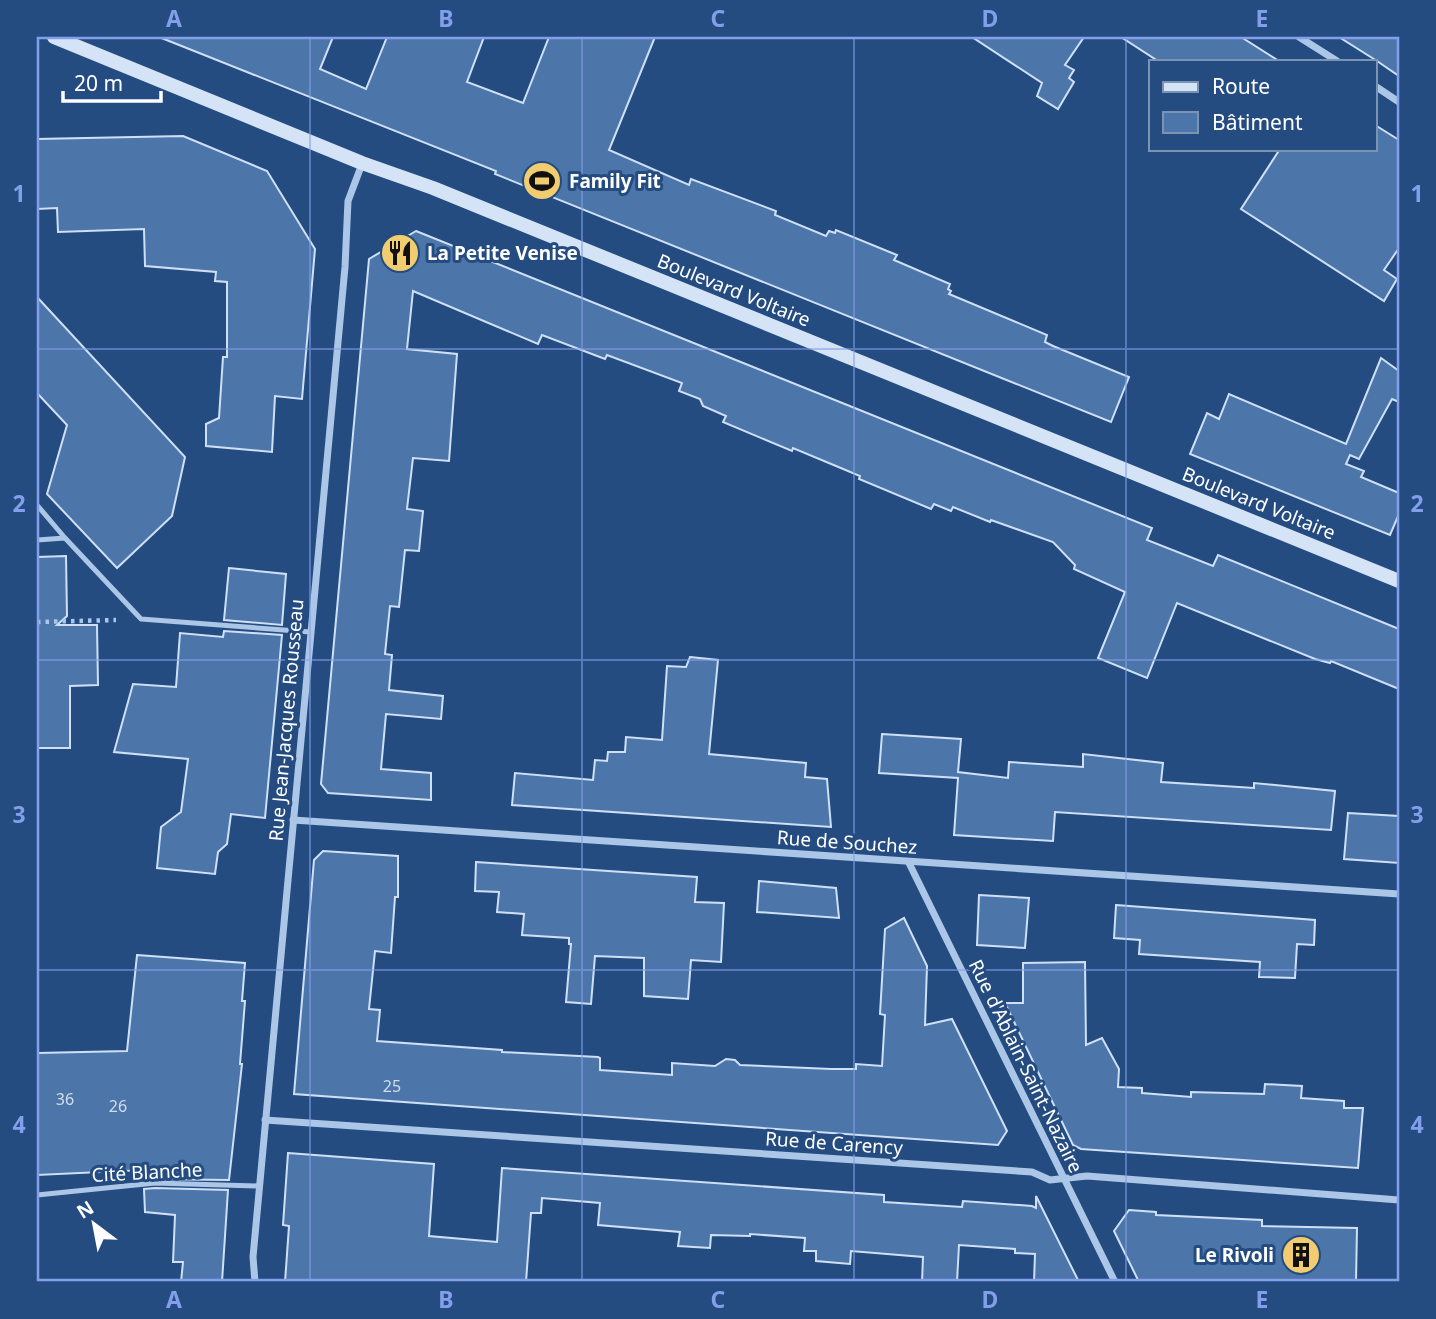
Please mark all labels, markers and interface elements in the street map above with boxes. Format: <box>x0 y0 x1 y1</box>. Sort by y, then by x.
text: A <box>166 2 182 34</box>
text: B <box>438 2 454 34</box>
text: C <box>711 2 726 34</box>
text: D <box>982 2 998 34</box>
text: E <box>1256 2 1268 34</box>
scale bar <box>63 60 161 104</box>
legend <box>1149 60 1376 150</box>
text: 20 m <box>74 69 123 97</box>
text: Route <box>1212 72 1270 100</box>
text: Bâtiment <box>1212 108 1303 136</box>
sports icon: Family Fit <box>521 160 563 202</box>
place label: Family Fit <box>569 168 661 194</box>
text: 1 <box>12 177 26 209</box>
text: 1 <box>1410 177 1424 209</box>
restaurant icon: La Petite Venise <box>379 232 421 274</box>
place label: La Petite Venise <box>427 240 578 266</box>
street label: Boulevard Voltaire <box>653 247 815 333</box>
street label: Boulevard Voltaire <box>1178 460 1340 546</box>
text: 2 <box>12 487 26 519</box>
text: 2 <box>1410 487 1424 519</box>
street label: Rue Jean-Jacques Rousseau <box>262 598 310 842</box>
text: 3 <box>12 798 26 830</box>
text: 3 <box>1410 798 1424 830</box>
street label: Rue de Souchez <box>776 824 918 860</box>
street label: Rue d'Ablain-Saint-Nazaire <box>963 955 1089 1177</box>
house number: 25 <box>383 1075 401 1097</box>
house number: 36 <box>56 1088 74 1110</box>
house number: 26 <box>109 1095 127 1117</box>
text: 4 <box>12 1108 26 1140</box>
text: 4 <box>1410 1108 1424 1140</box>
street label: Rue de Carency <box>764 1125 904 1161</box>
street label: Cité Blanche <box>91 1156 203 1188</box>
north arrow <box>60 1190 130 1260</box>
text: N <box>72 1194 98 1225</box>
building icon: Le Rivoli <box>1280 1234 1322 1276</box>
place label: Le Rivoli <box>1195 1242 1274 1268</box>
text: A <box>166 1283 182 1315</box>
text: B <box>438 1283 454 1315</box>
text: C <box>711 1283 726 1315</box>
text: D <box>982 1283 998 1315</box>
text: E <box>1256 1283 1268 1315</box>

